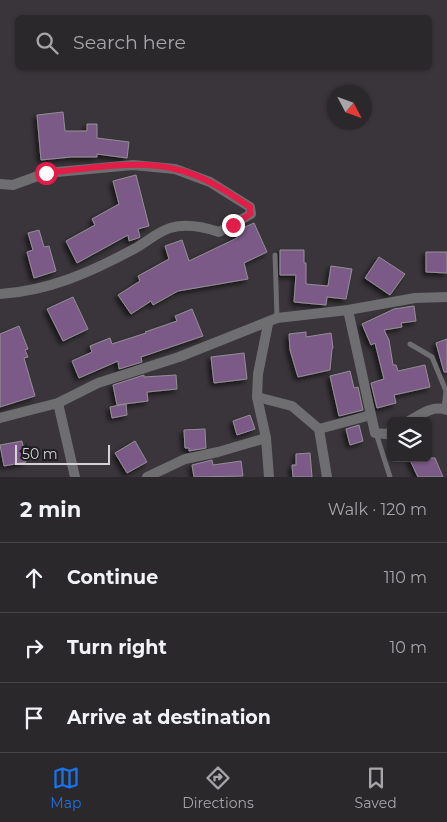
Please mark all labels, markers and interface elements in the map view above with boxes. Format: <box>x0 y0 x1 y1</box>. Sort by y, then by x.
search box <box>15 15 432 70</box>
icon: search <box>33 29 61 57</box>
text: Search here <box>73 31 186 54</box>
north arrow <box>327 85 372 130</box>
route start <box>35 162 58 185</box>
route end <box>222 214 245 237</box>
map controls <box>387 417 432 462</box>
button: layers <box>387 417 432 462</box>
scale bar <box>15 442 110 465</box>
text: 50 m <box>22 445 58 463</box>
text: 2 min <box>20 497 81 522</box>
text: Walk · 120 m <box>328 500 427 519</box>
icon: ahead <box>20 564 48 592</box>
text: Continue <box>67 566 158 589</box>
text: 110 m <box>384 568 427 587</box>
icon: right <box>20 634 48 662</box>
text: Turn right <box>67 636 167 659</box>
text: 10 m <box>389 638 427 657</box>
icon: arrive <box>20 704 48 732</box>
text: Arrive at destination <box>67 706 271 729</box>
tab: Map <box>50 764 81 812</box>
tab: Directions <box>182 764 254 812</box>
tab: Saved <box>355 764 397 812</box>

